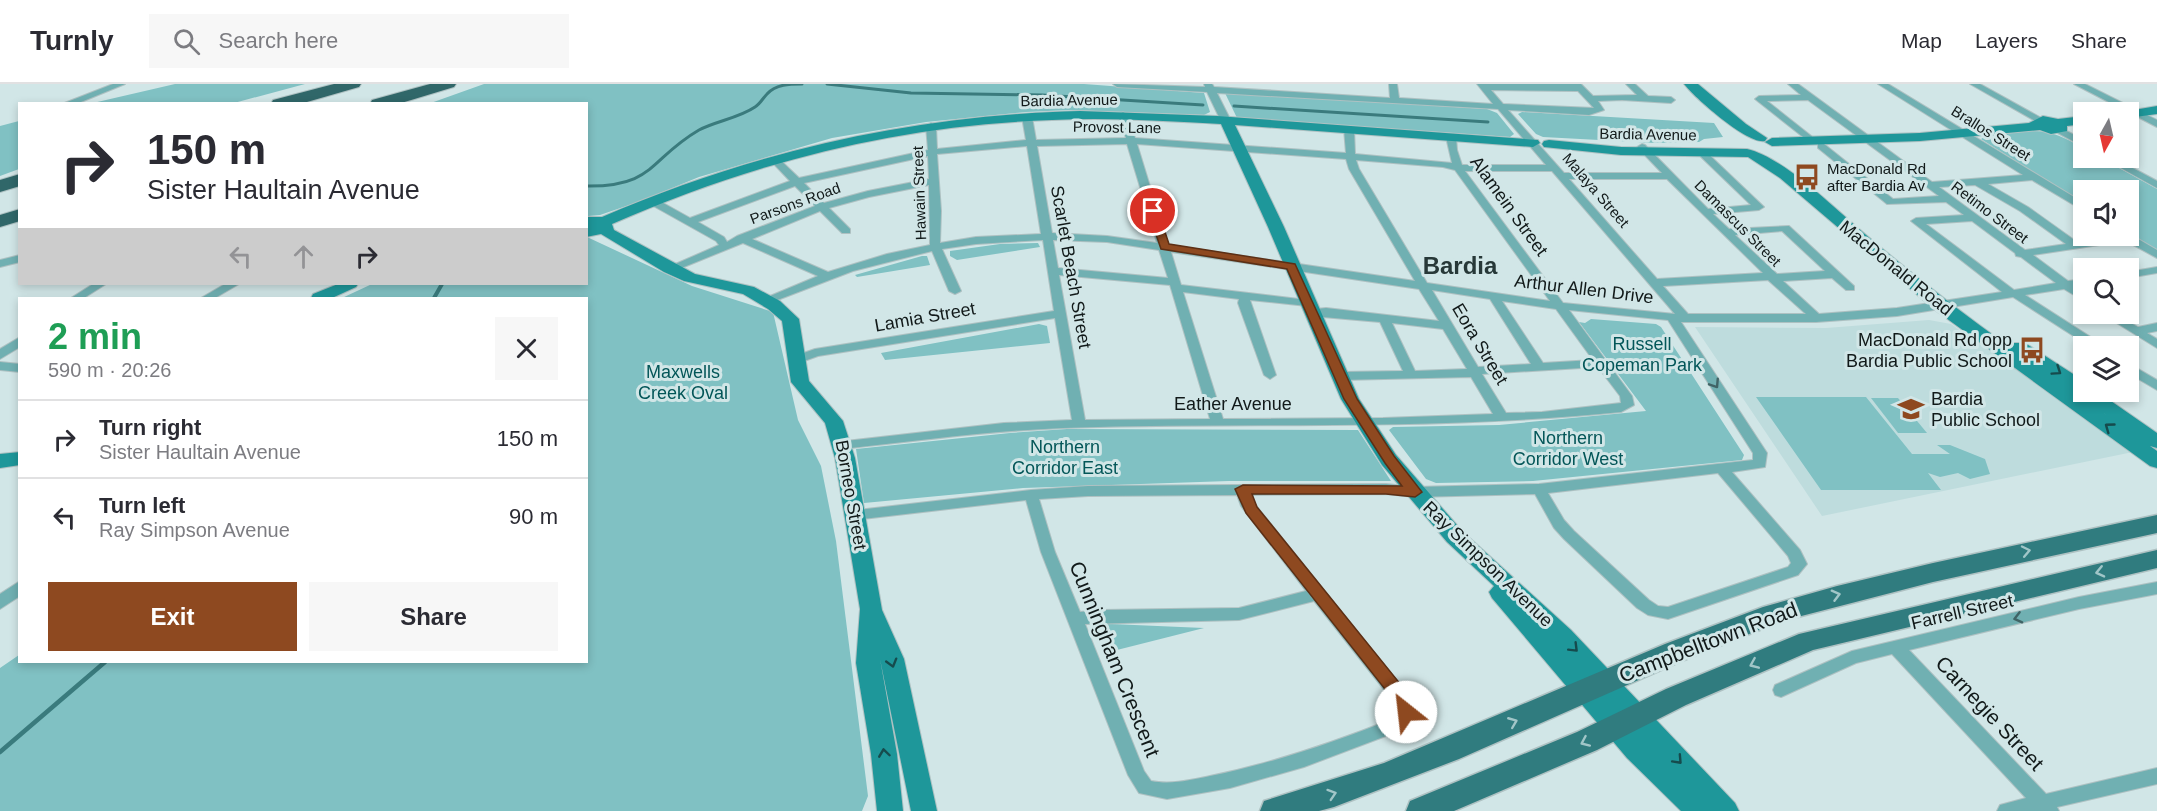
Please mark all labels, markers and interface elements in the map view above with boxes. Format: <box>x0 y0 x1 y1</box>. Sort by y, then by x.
search box <box>149 14 569 68</box>
text: Turnly <box>30 25 113 56</box>
icon: search <box>170 25 203 58</box>
text: Search here <box>218 28 338 53</box>
text: Map <box>1901 29 1942 52</box>
text: Layers <box>1975 29 2038 52</box>
text: Share <box>2071 29 2127 52</box>
street label: Bardia Avenue <box>1020 91 1118 109</box>
street label: Brallos Street <box>1948 102 2034 165</box>
north arrow <box>2073 102 2139 168</box>
map controls <box>2073 102 2139 402</box>
street label: Provost Lane <box>1073 118 1161 136</box>
street label: Bardia Avenue <box>1599 125 1697 143</box>
icon: right <box>48 126 126 204</box>
text: 150 m <box>147 126 266 173</box>
street label: Hawain Street <box>909 145 929 240</box>
street label: Malaya Street <box>1559 150 1633 231</box>
street label: Alamein Street <box>1466 152 1552 260</box>
place label: MacDonald Rd after Bardia Av <box>1827 160 1926 194</box>
bus stop icon: MacDonald Rd after Bardia Av <box>1792 162 1822 192</box>
text: Sister Haultain Avenue <box>147 175 420 205</box>
street label: Damascus Street <box>1691 176 1785 270</box>
street label: Retimo Street <box>1948 178 2032 247</box>
street label: Parsons Road <box>747 179 843 227</box>
button: sound <box>2073 180 2139 246</box>
street label: Scarlet Beach Street <box>1047 184 1095 350</box>
pin <box>1127 185 1178 236</box>
icon: arrive <box>1136 194 1169 227</box>
street label: MacDonald Road <box>1836 216 1956 320</box>
icon: left <box>224 240 257 273</box>
icon: ahead <box>287 240 320 273</box>
icon: right <box>350 240 383 273</box>
district label: Bardia <box>1423 252 1498 279</box>
button: search <box>2073 258 2139 324</box>
street label: Arthur Allen Drive <box>1513 271 1655 307</box>
street label: Lamia Street <box>873 298 977 336</box>
street label: Eora Street <box>1448 300 1512 388</box>
text: 2 min <box>48 316 142 357</box>
button: close <box>495 317 558 380</box>
place label: MacDonald Rd opp Bardia Public School <box>1846 330 2012 371</box>
park label: Russell Copeman Park <box>1582 334 1703 375</box>
bus stop icon: MacDonald Rd opp Bardia Public School <box>2017 335 2047 365</box>
button: layers <box>2073 336 2139 402</box>
text: 590 m · 20:26 <box>48 359 171 381</box>
park label: Maxwells Creek Oval <box>638 362 728 403</box>
one-way arrow <box>2050 364 2061 375</box>
one-way arrow <box>1708 377 1719 388</box>
place label: Bardia Public School <box>1931 389 2040 430</box>
street label: Eather Avenue <box>1174 394 1292 414</box>
school or university icon: Bardia Public School <box>1896 394 1926 424</box>
text: Turn right <box>99 415 201 440</box>
icon: right <box>48 423 81 456</box>
one-way arrow <box>2105 423 2116 434</box>
text: 150 m <box>497 426 558 451</box>
park label: Northern Corridor West <box>1513 428 1623 469</box>
park label: Northern Corridor East <box>1012 437 1118 478</box>
street label: Borneo Street <box>832 439 870 551</box>
text: Sister Haultain Avenue <box>99 441 301 463</box>
text: Turn left <box>99 493 185 518</box>
street label: Ray Simpson Avenue <box>1419 497 1557 631</box>
icon: left <box>48 501 81 534</box>
text: 90 m <box>509 504 558 529</box>
text: Ray Simpson Avenue <box>99 519 290 541</box>
one-way arrow <box>2020 545 2030 558</box>
street label: Cunningham Crescent <box>1065 558 1165 760</box>
one-way arrow <box>2095 564 2105 577</box>
button: Exit <box>48 582 297 651</box>
button: Share <box>309 582 558 651</box>
one-way arrow <box>1831 590 1841 603</box>
street label: Farrell Street <box>1909 591 2015 633</box>
street label: Campbelltown Road <box>1616 597 1800 687</box>
one-way arrow <box>2013 611 2023 624</box>
one-way arrow <box>1567 641 1578 652</box>
street label: Carnegie Street <box>1931 651 2049 775</box>
one-way arrow <box>885 657 897 668</box>
one-way arrow <box>1749 657 1760 669</box>
position arrow <box>1374 680 1438 744</box>
one-way arrow <box>1506 717 1517 729</box>
one-way arrow <box>1580 734 1591 746</box>
one-way arrow <box>878 748 890 758</box>
one-way arrow <box>1670 752 1681 763</box>
one-way arrow <box>1326 789 1337 802</box>

